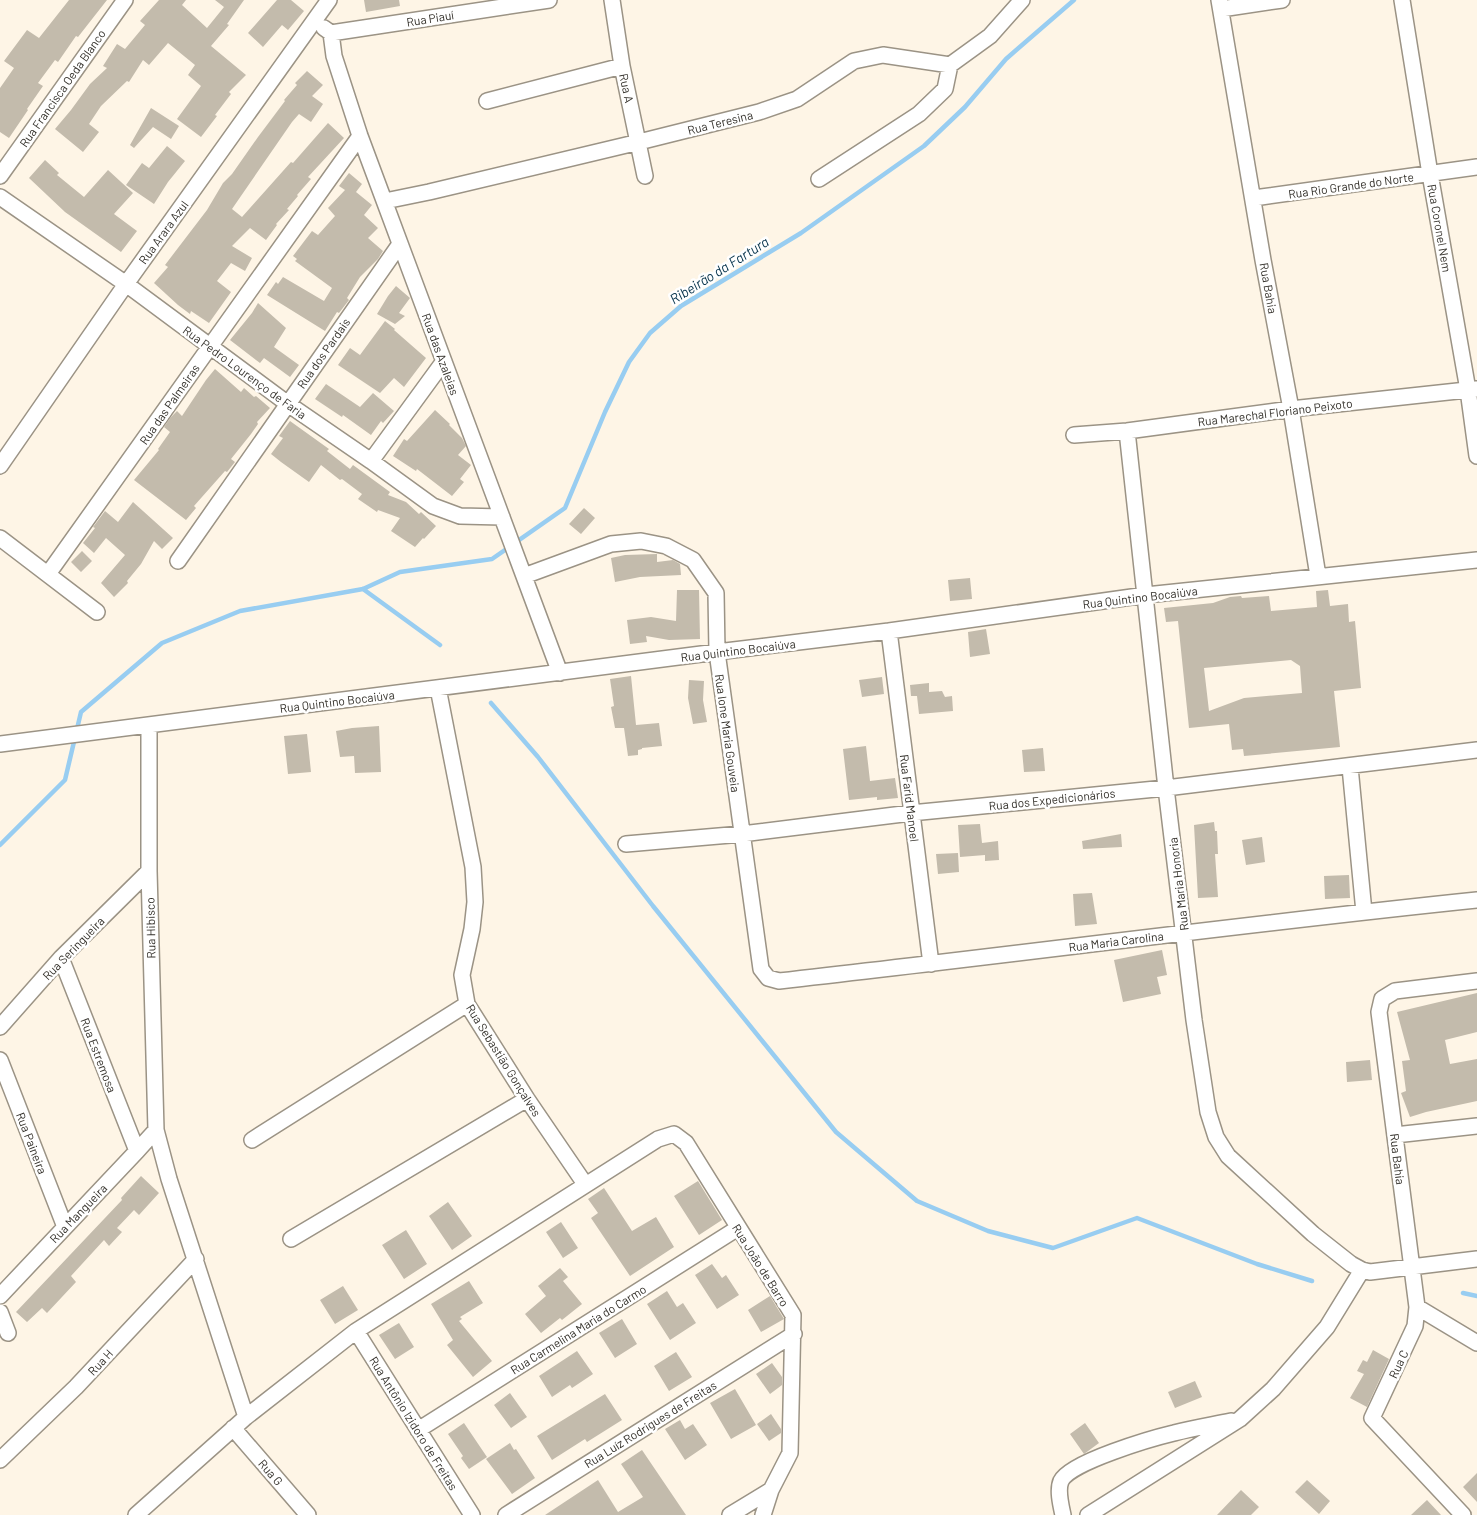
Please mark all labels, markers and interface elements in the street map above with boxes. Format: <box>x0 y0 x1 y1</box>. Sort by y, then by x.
street label: Rua Piauí <box>405 7 455 29</box>
street label: Rua Francisca Oeda Blanco <box>16 27 108 149</box>
street label: Rua A <box>617 72 637 104</box>
street label: Rua Teresina <box>686 107 754 137</box>
street label: Rua Rio Grande do Norte <box>1287 169 1415 201</box>
street label: Rua Coronel Nem <box>1425 183 1455 273</box>
street label: Rua Arara Azul <box>135 198 191 266</box>
water label: Ribeirão da Fartura <box>666 233 772 307</box>
street label: Rua Bahia <box>1258 261 1280 315</box>
street label: Rua das Azaleias <box>420 311 462 397</box>
street label: Rua dos Pardais <box>294 315 353 391</box>
street label: Rua Pedro Lourenço de Faria <box>181 323 309 421</box>
street label: Rua das Palmeiras <box>136 361 202 447</box>
street label: Rua Marechal Floriano Peixoto <box>1197 396 1353 428</box>
street label: Rua Quintino Bocaiúva <box>1082 583 1198 611</box>
street label: Rua Quintino Bocaiúva <box>680 636 796 664</box>
street label: Rua Ione Maria Gouveia <box>713 673 743 793</box>
street label: Rua Quintino Bocaiúva <box>279 687 395 715</box>
street label: Rua Farid Manoel <box>898 753 922 843</box>
street label: Rua dos Expedicionários <box>988 785 1116 813</box>
street label: Rua Maria Honoria <box>1165 837 1191 931</box>
street label: Rua Hibisco <box>142 897 158 959</box>
street label: Rua Seringueira <box>39 913 107 983</box>
street label: Rua Maria Carolina <box>1068 928 1164 954</box>
street label: Rua Sebastião Gonçalves <box>464 1001 544 1119</box>
street label: Rua Estremosa <box>78 1016 120 1094</box>
street label: Rua Paineira <box>14 1110 50 1176</box>
street label: Rua Bahia <box>1388 1133 1408 1185</box>
street label: Rua Mangueira <box>46 1181 110 1245</box>
street label: Rua João de Barro <box>730 1221 792 1309</box>
street label: Rua Carmelina Maria do Carmo <box>508 1281 648 1377</box>
street label: Rua H <box>85 1346 115 1378</box>
street label: Rua C <box>1385 1348 1411 1380</box>
street label: Rua Antônio Izidoro de Freitas <box>367 1354 461 1493</box>
street label: Rua Luíz Rodrigues de Freitas <box>581 1377 719 1470</box>
street label: Rua G <box>256 1456 286 1488</box>

